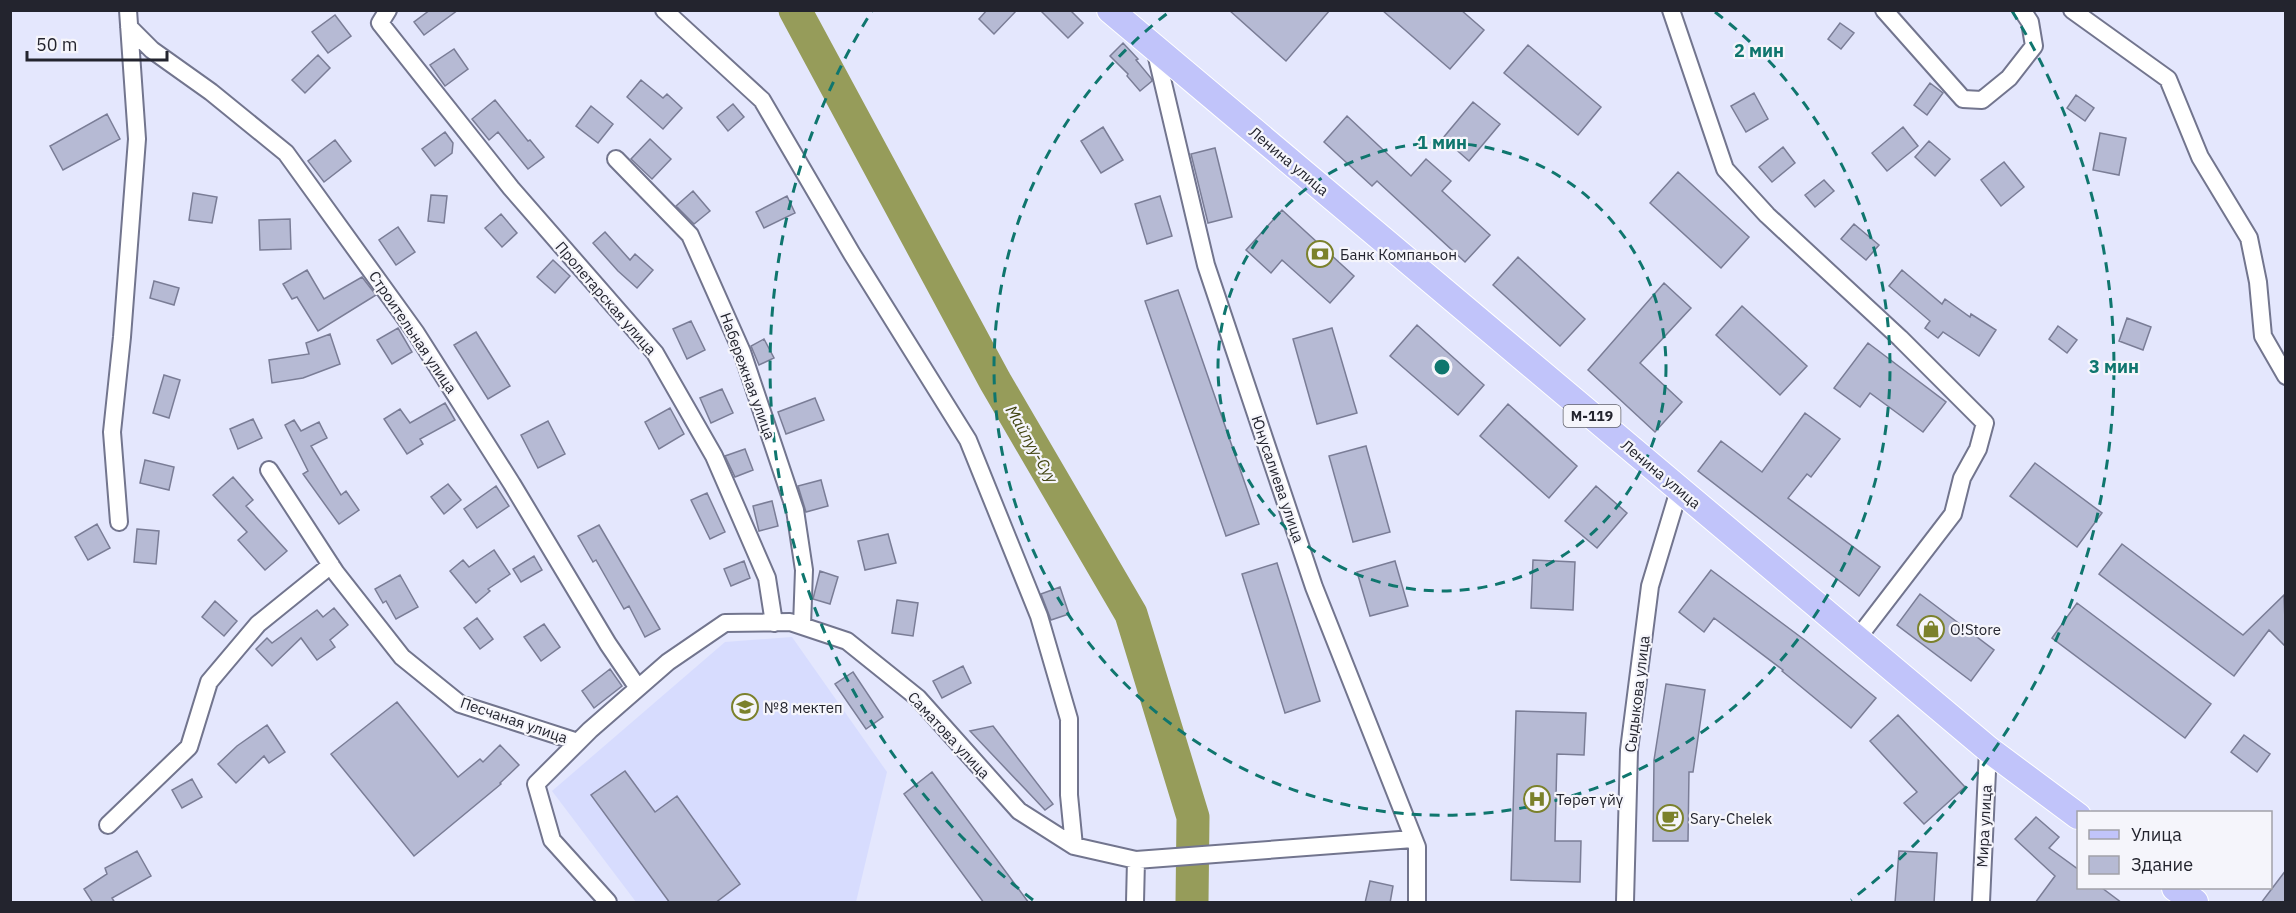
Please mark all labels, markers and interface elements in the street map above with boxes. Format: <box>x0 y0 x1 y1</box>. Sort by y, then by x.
scale bar <box>27 24 166 62</box>
text: 50 m <box>36 33 78 56</box>
text: 2 мин <box>1734 39 1784 62</box>
street label: Ленина улица <box>1245 122 1333 200</box>
text: 1 мин <box>1417 131 1467 154</box>
street label: Пролетарская улица <box>551 237 661 359</box>
bank icon: Банк Компаньон <box>1305 239 1335 269</box>
place label: Банк Компаньон <box>1340 245 1457 264</box>
street label: Строительная улица <box>365 267 461 397</box>
street label: Набережная улица <box>716 310 780 442</box>
text: 3 мин <box>2089 355 2139 378</box>
centre of rings <box>1432 357 1452 377</box>
water label: Майлуу-Суу <box>1002 401 1063 488</box>
road number: М-119 <box>1564 405 1620 427</box>
street label: Юнусалиева улица <box>1247 413 1309 545</box>
street label: Ленина улица <box>1617 435 1705 513</box>
shop icon: O!Store <box>1916 614 1946 644</box>
place label: O!Store <box>1950 620 2001 639</box>
street label: Сыдыкова улица <box>1620 634 1654 754</box>
street label: Саматова улица <box>904 688 994 782</box>
school or university icon: №8 мектеп <box>730 692 760 722</box>
street label: Песчаная улица <box>458 693 570 747</box>
place label: №8 мектеп <box>764 698 843 717</box>
hospital icon: Төрөт үйү <box>1522 784 1552 814</box>
street label: Мира улица <box>1972 784 1996 868</box>
place label: Төрөт үйү <box>1556 790 1624 809</box>
cafe icon: Sary-Chelek <box>1655 803 1685 833</box>
place label: Sary-Chelek <box>1690 809 1772 828</box>
legend <box>2077 811 2272 889</box>
text: Улица <box>2131 823 2182 846</box>
text: Здание <box>2131 853 2193 876</box>

